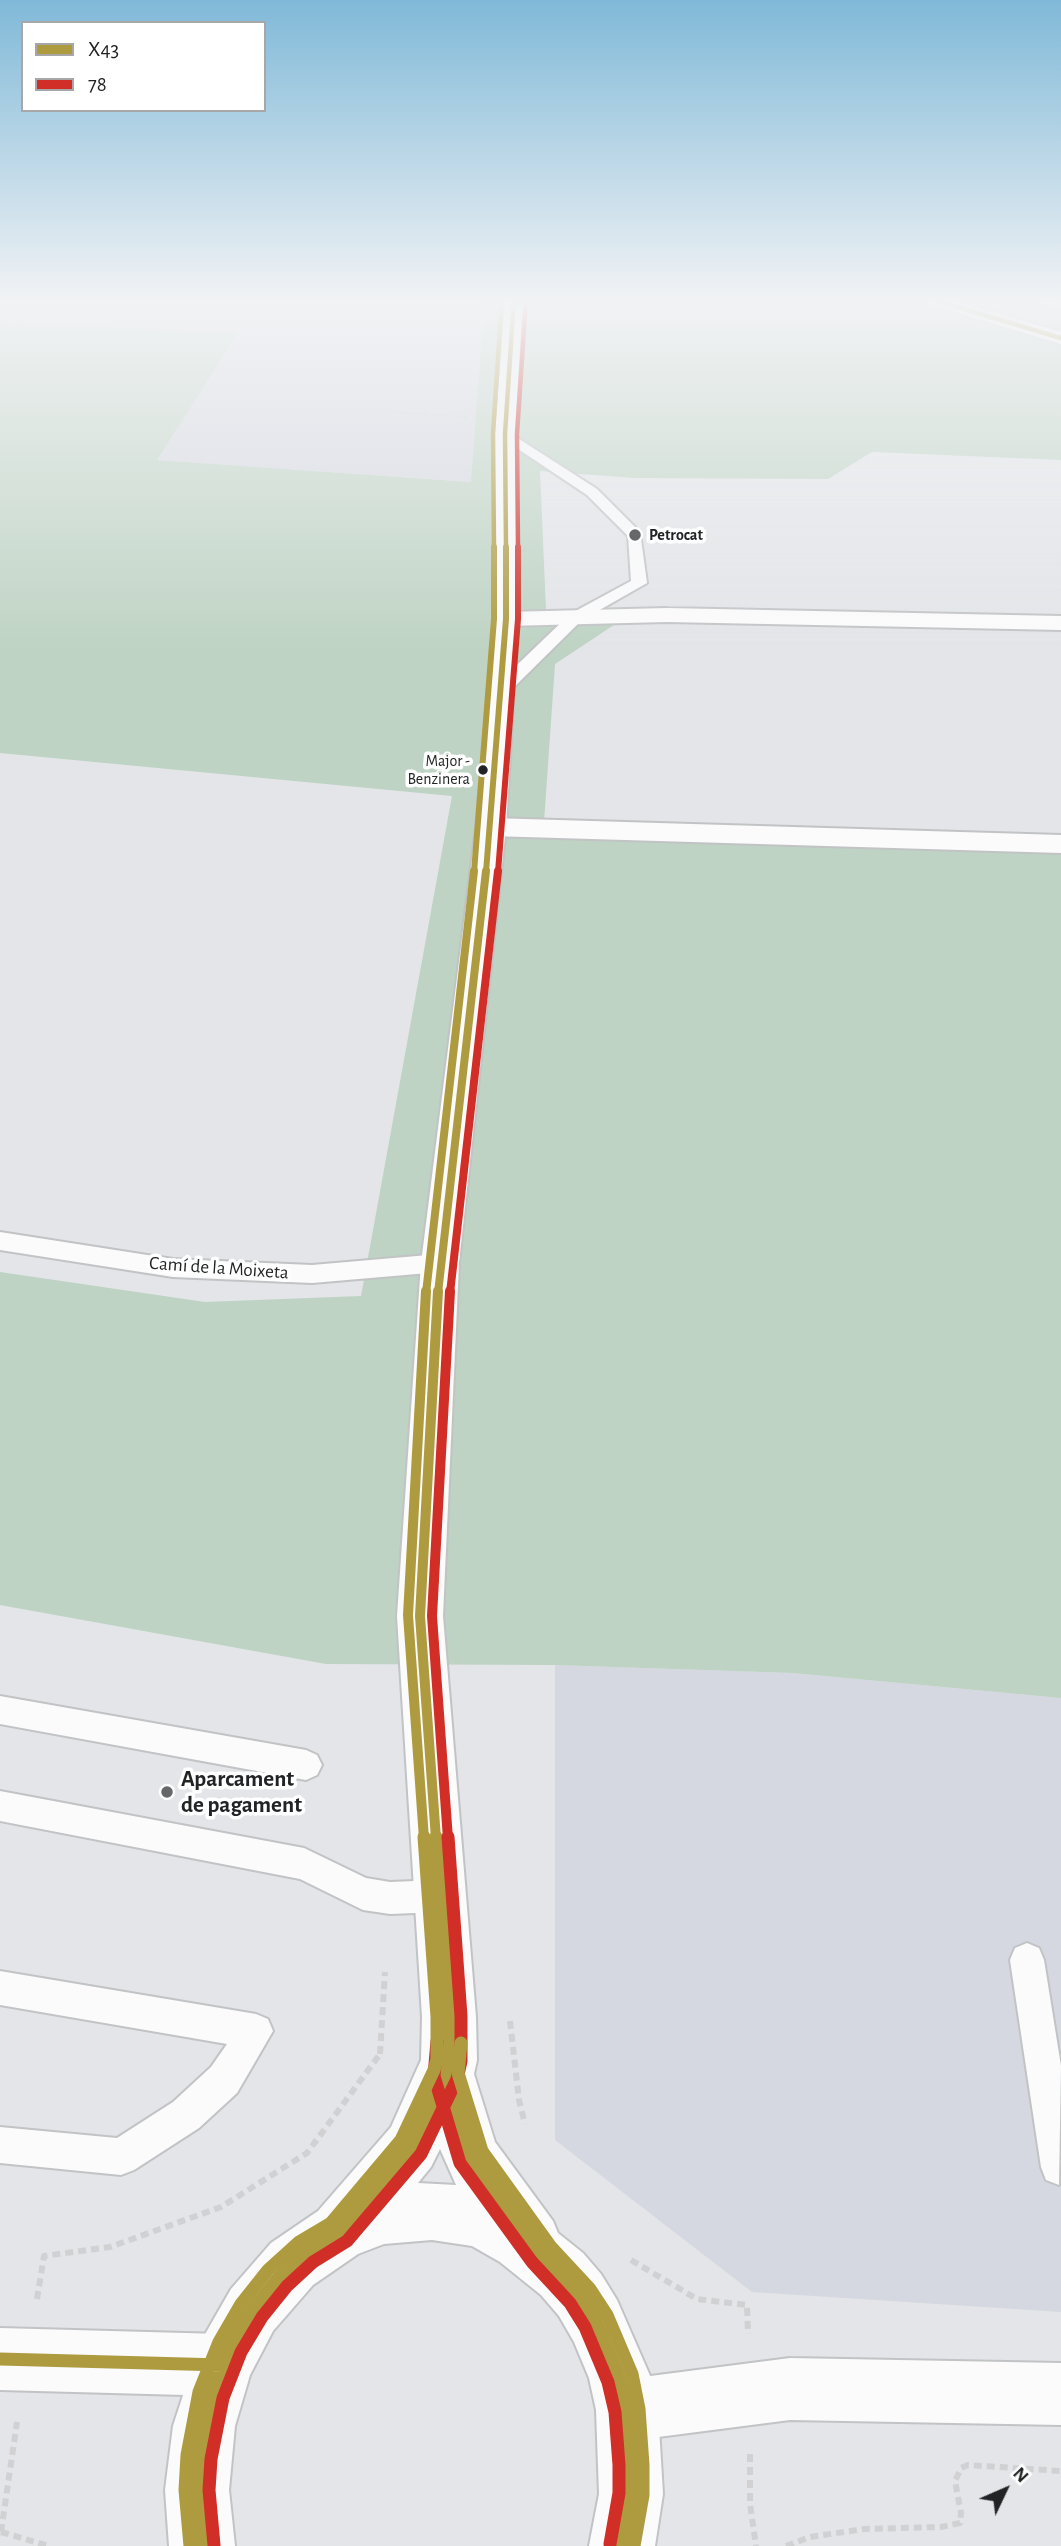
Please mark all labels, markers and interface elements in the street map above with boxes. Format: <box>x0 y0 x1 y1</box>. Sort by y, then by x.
legend <box>21 21 266 112</box>
text: X43 <box>88 39 119 60</box>
text: 78 <box>88 74 107 95</box>
place label: Petrocat <box>649 525 703 545</box>
marker: Petrocat <box>627 527 643 543</box>
place label: Major - Benzinera <box>407 751 470 789</box>
marker: Major - Benzinera <box>476 763 490 777</box>
street label: Camí de la Moixeta <box>148 1252 290 1284</box>
place label: Aparcament de pagament <box>181 1765 302 1819</box>
marker: Aparcament de pagament <box>159 1784 175 1800</box>
north arrow <box>970 2455 1040 2525</box>
text: N <box>1009 2464 1032 2486</box>

